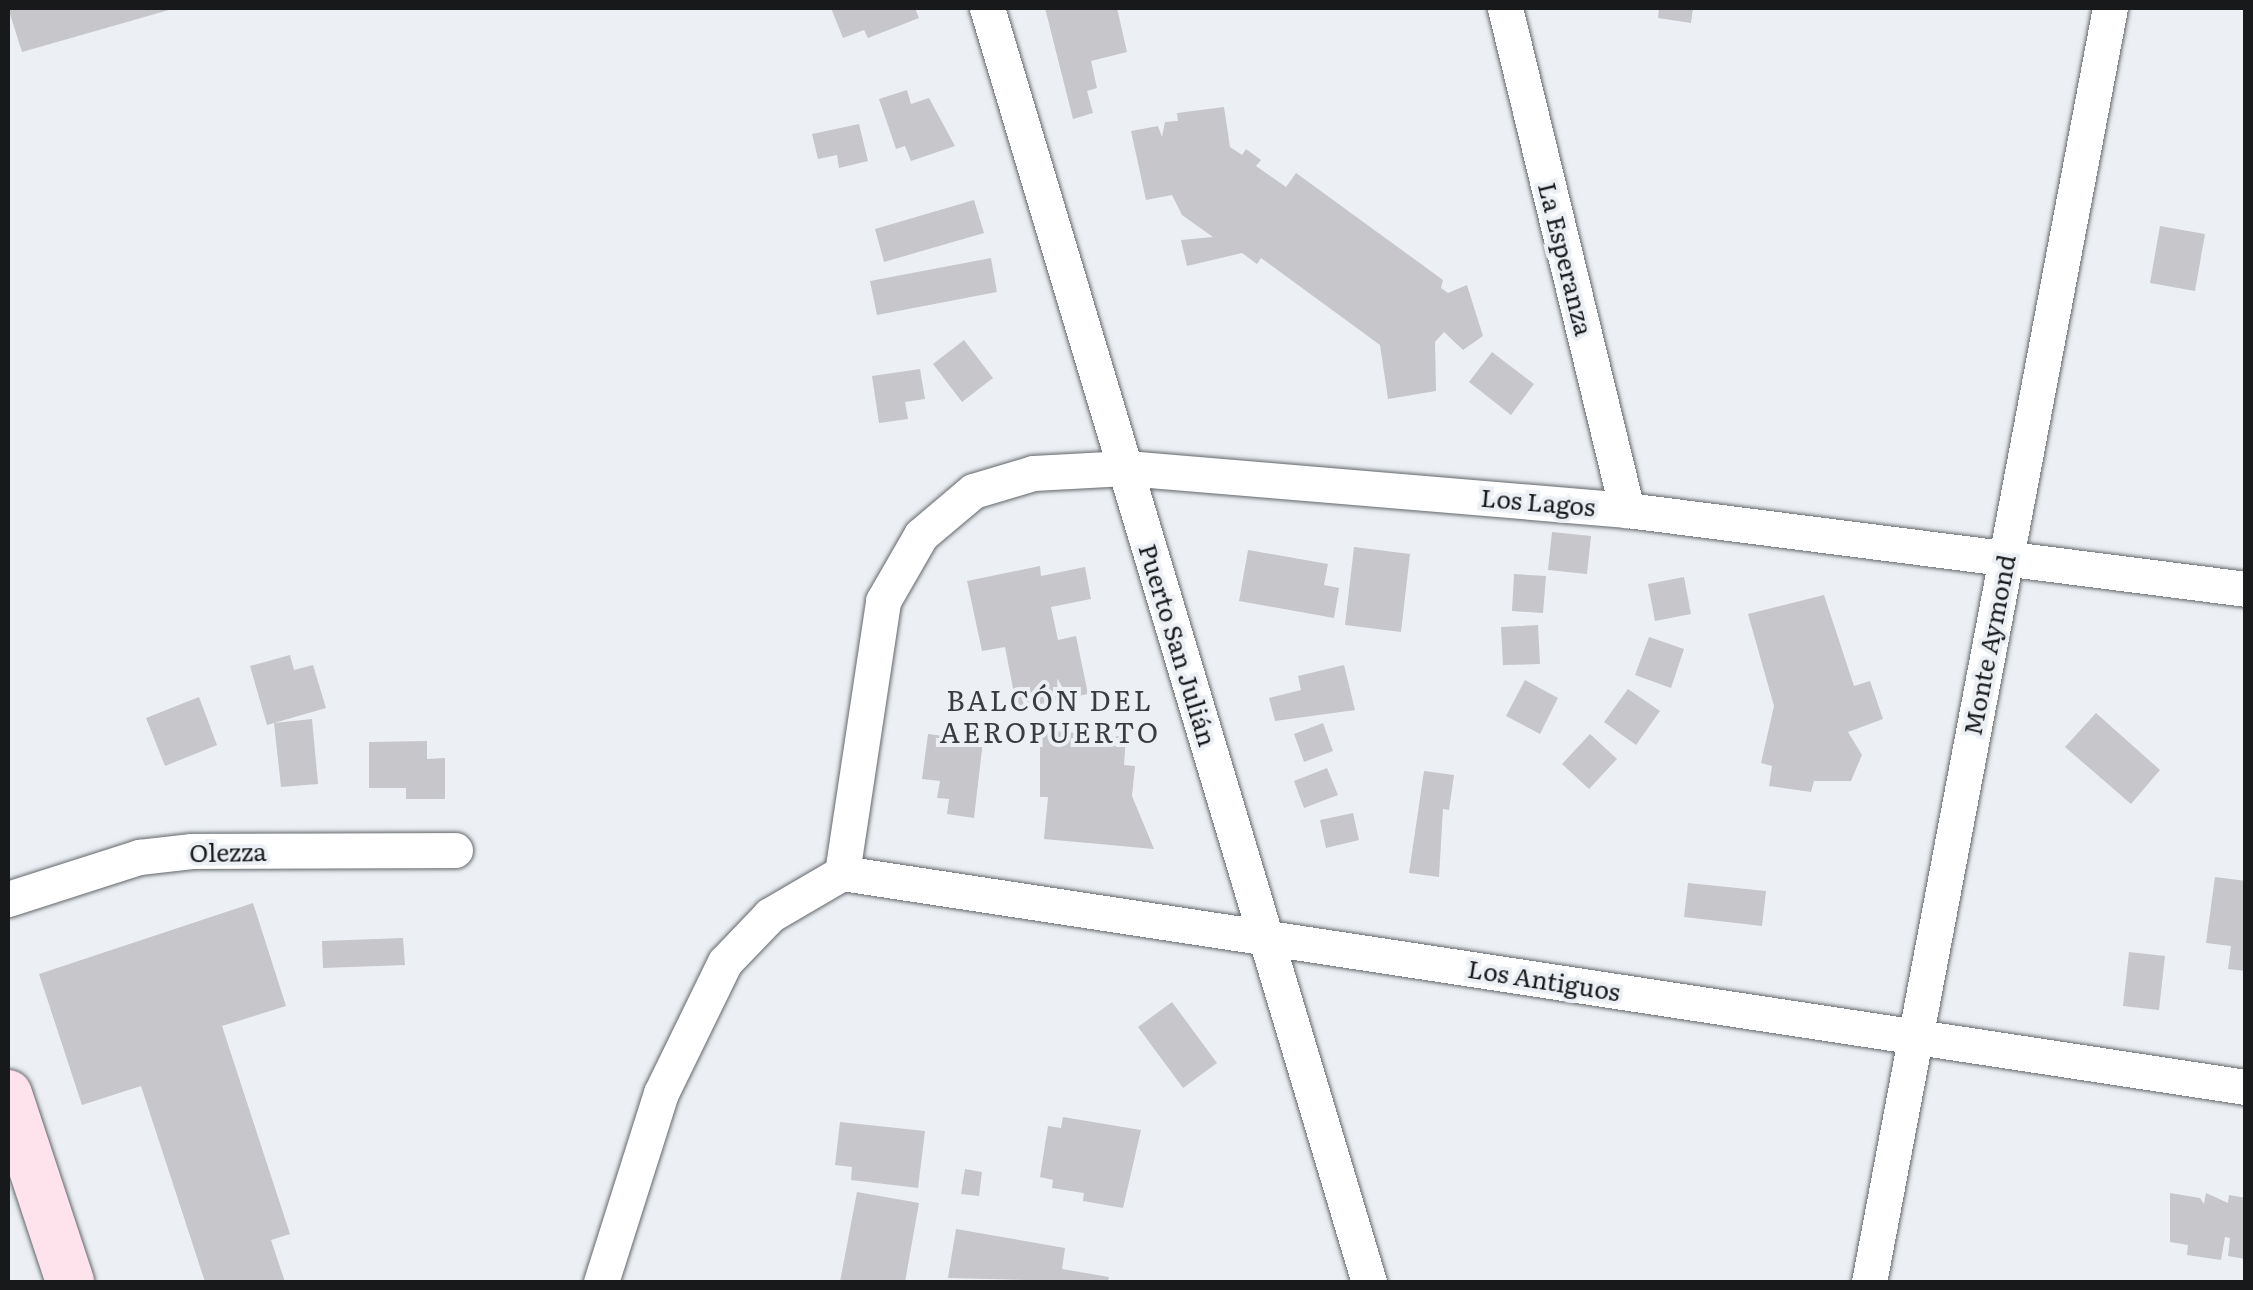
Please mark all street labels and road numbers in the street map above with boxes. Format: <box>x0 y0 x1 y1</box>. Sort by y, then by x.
street label: La Esperanza <box>1532 179 1600 339</box>
street label: Los Lagos <box>1479 482 1597 522</box>
street label: Puerto San Julián <box>1133 540 1223 750</box>
street label: Monte Aymond <box>1957 552 2021 738</box>
street label: Olezza <box>189 836 267 868</box>
street label: Los Antiguos <box>1466 953 1622 1007</box>

